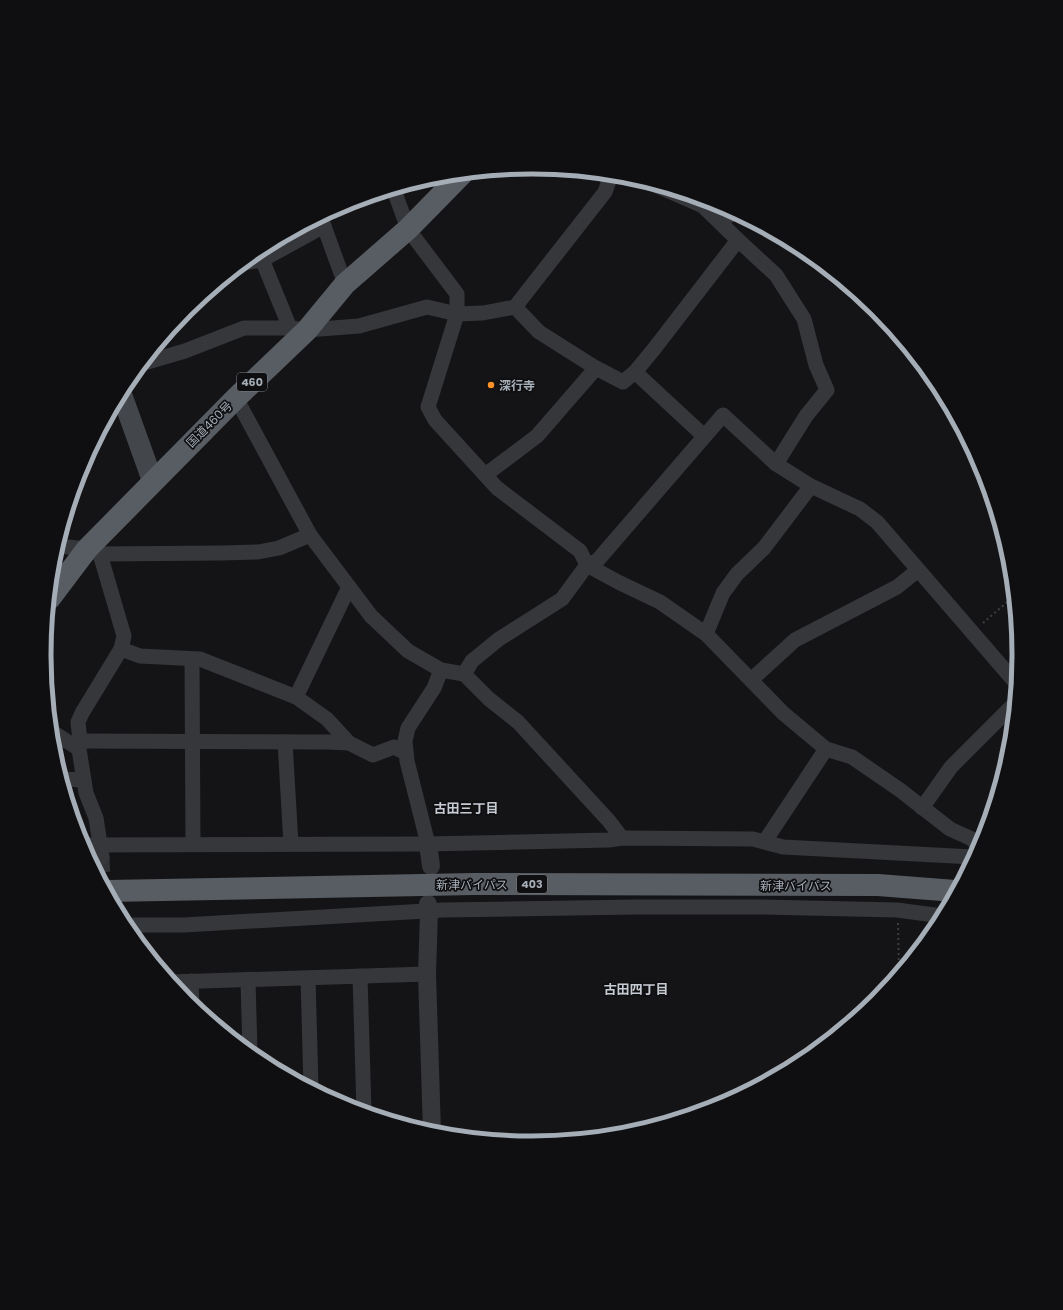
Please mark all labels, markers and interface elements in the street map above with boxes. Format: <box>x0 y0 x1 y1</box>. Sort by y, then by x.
road number: 460 <box>237 373 267 391</box>
place label: 深行寺 <box>499 377 535 394</box>
marker: 深行寺 <box>486 380 496 390</box>
street label: 国道460号 <box>182 397 236 451</box>
district label: 古田三丁目 <box>433 799 499 818</box>
road number: 403 <box>517 875 547 893</box>
street label: 新津バイパス <box>436 876 508 893</box>
street label: 新津バイパス <box>760 877 832 894</box>
district label: 古田四丁目 <box>603 980 669 999</box>

